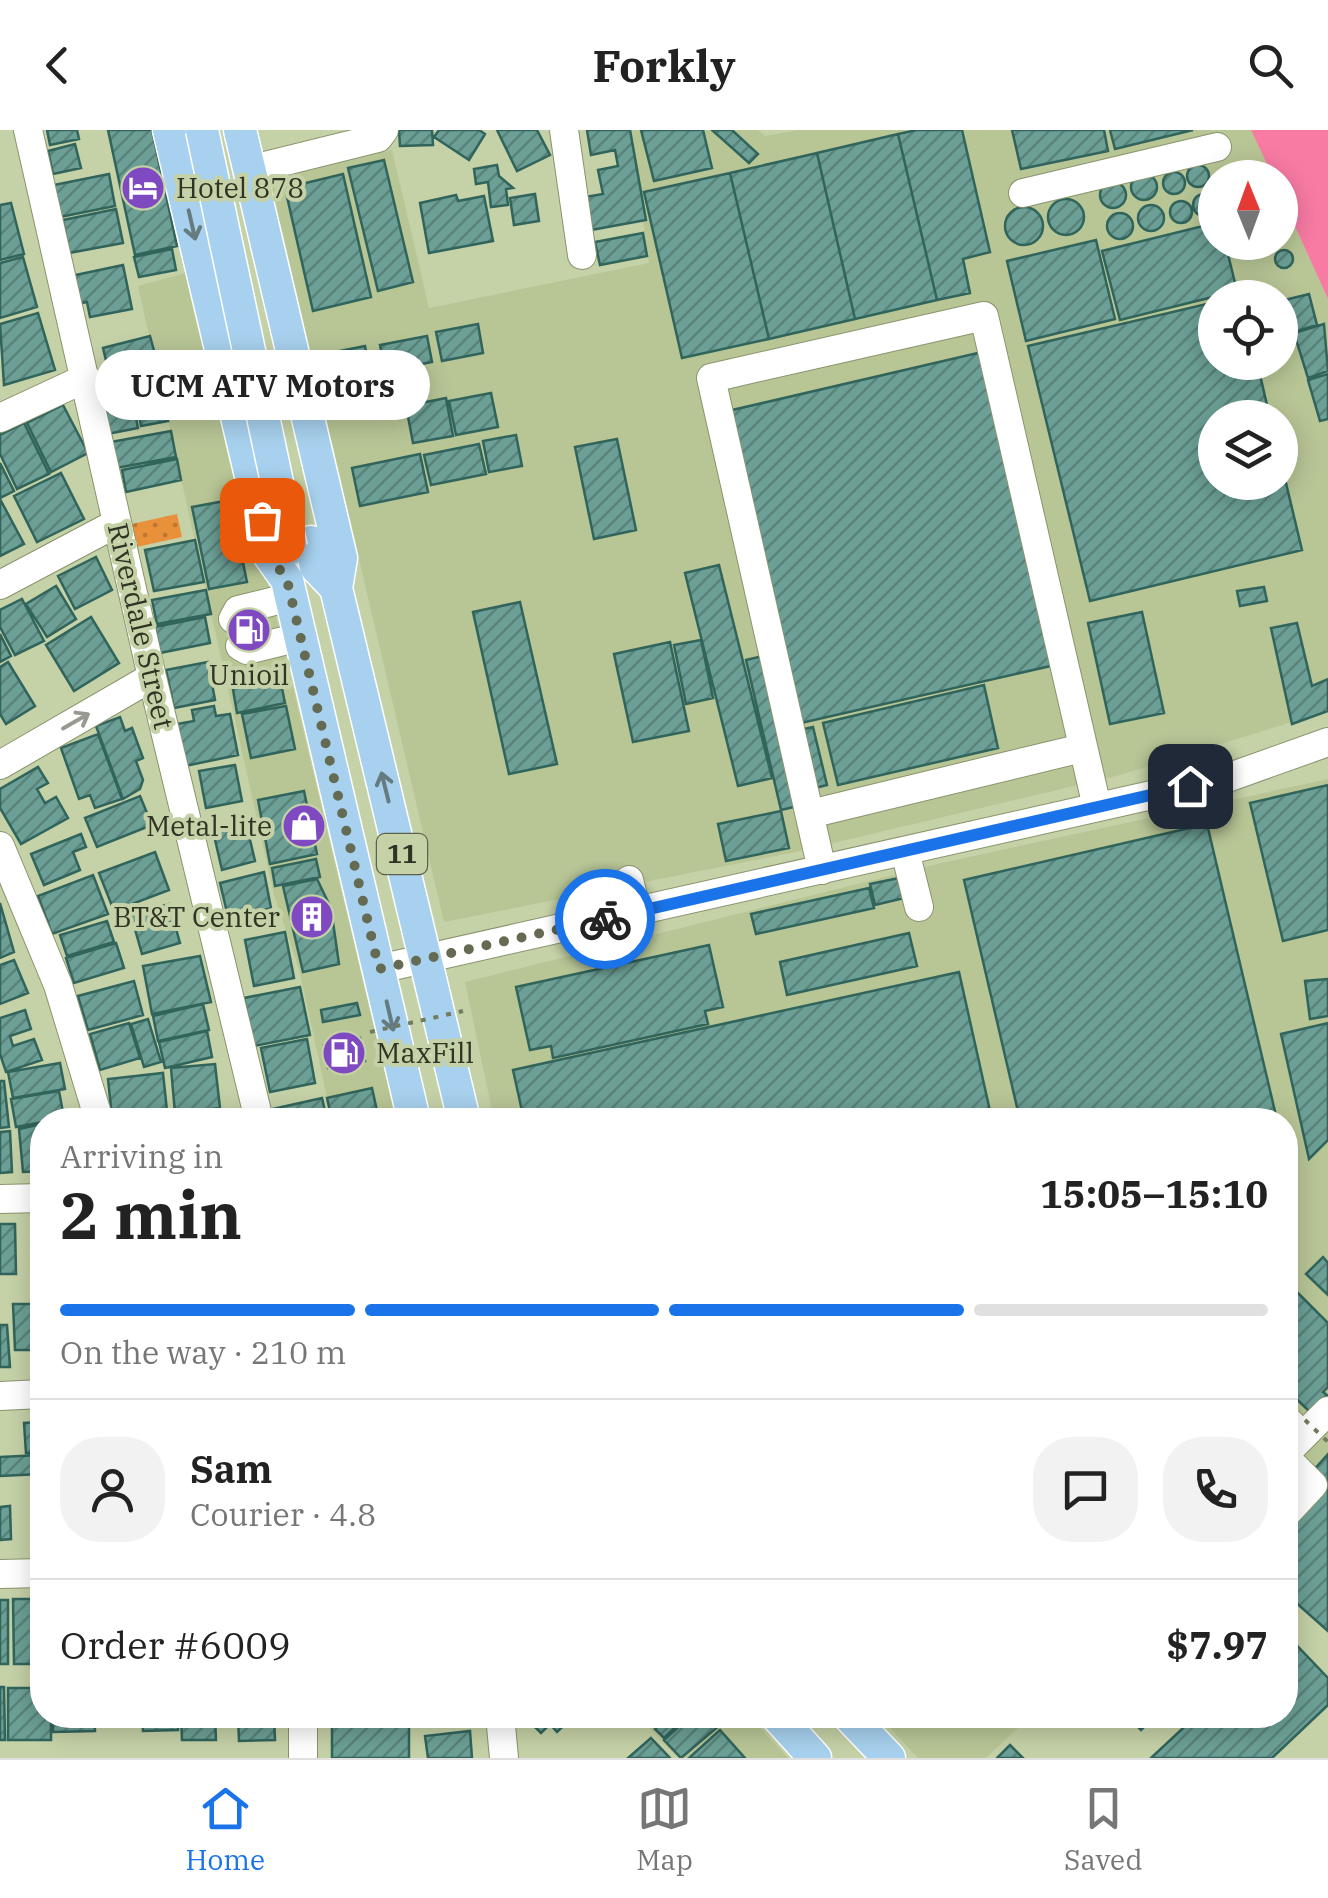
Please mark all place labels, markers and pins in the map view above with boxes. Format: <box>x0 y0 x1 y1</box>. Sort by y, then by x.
hotel icon: Hotel 878 <box>120 165 166 211</box>
place label: Hotel 878 <box>176 169 304 206</box>
callout: UCM ATV Motors <box>94 350 430 420</box>
pin <box>220 478 305 563</box>
fuel station icon: Unioil <box>226 607 272 653</box>
place label: Unioil <box>209 656 289 693</box>
pin <box>1148 744 1233 829</box>
shop icon: Metal-lite <box>281 803 327 849</box>
place label: Metal-lite <box>146 807 272 844</box>
building icon: BT&T Center <box>289 894 335 940</box>
place label: BT&T Center <box>113 898 281 935</box>
fuel station icon: MaxFill <box>321 1030 367 1076</box>
place label: MaxFill <box>376 1034 474 1071</box>

